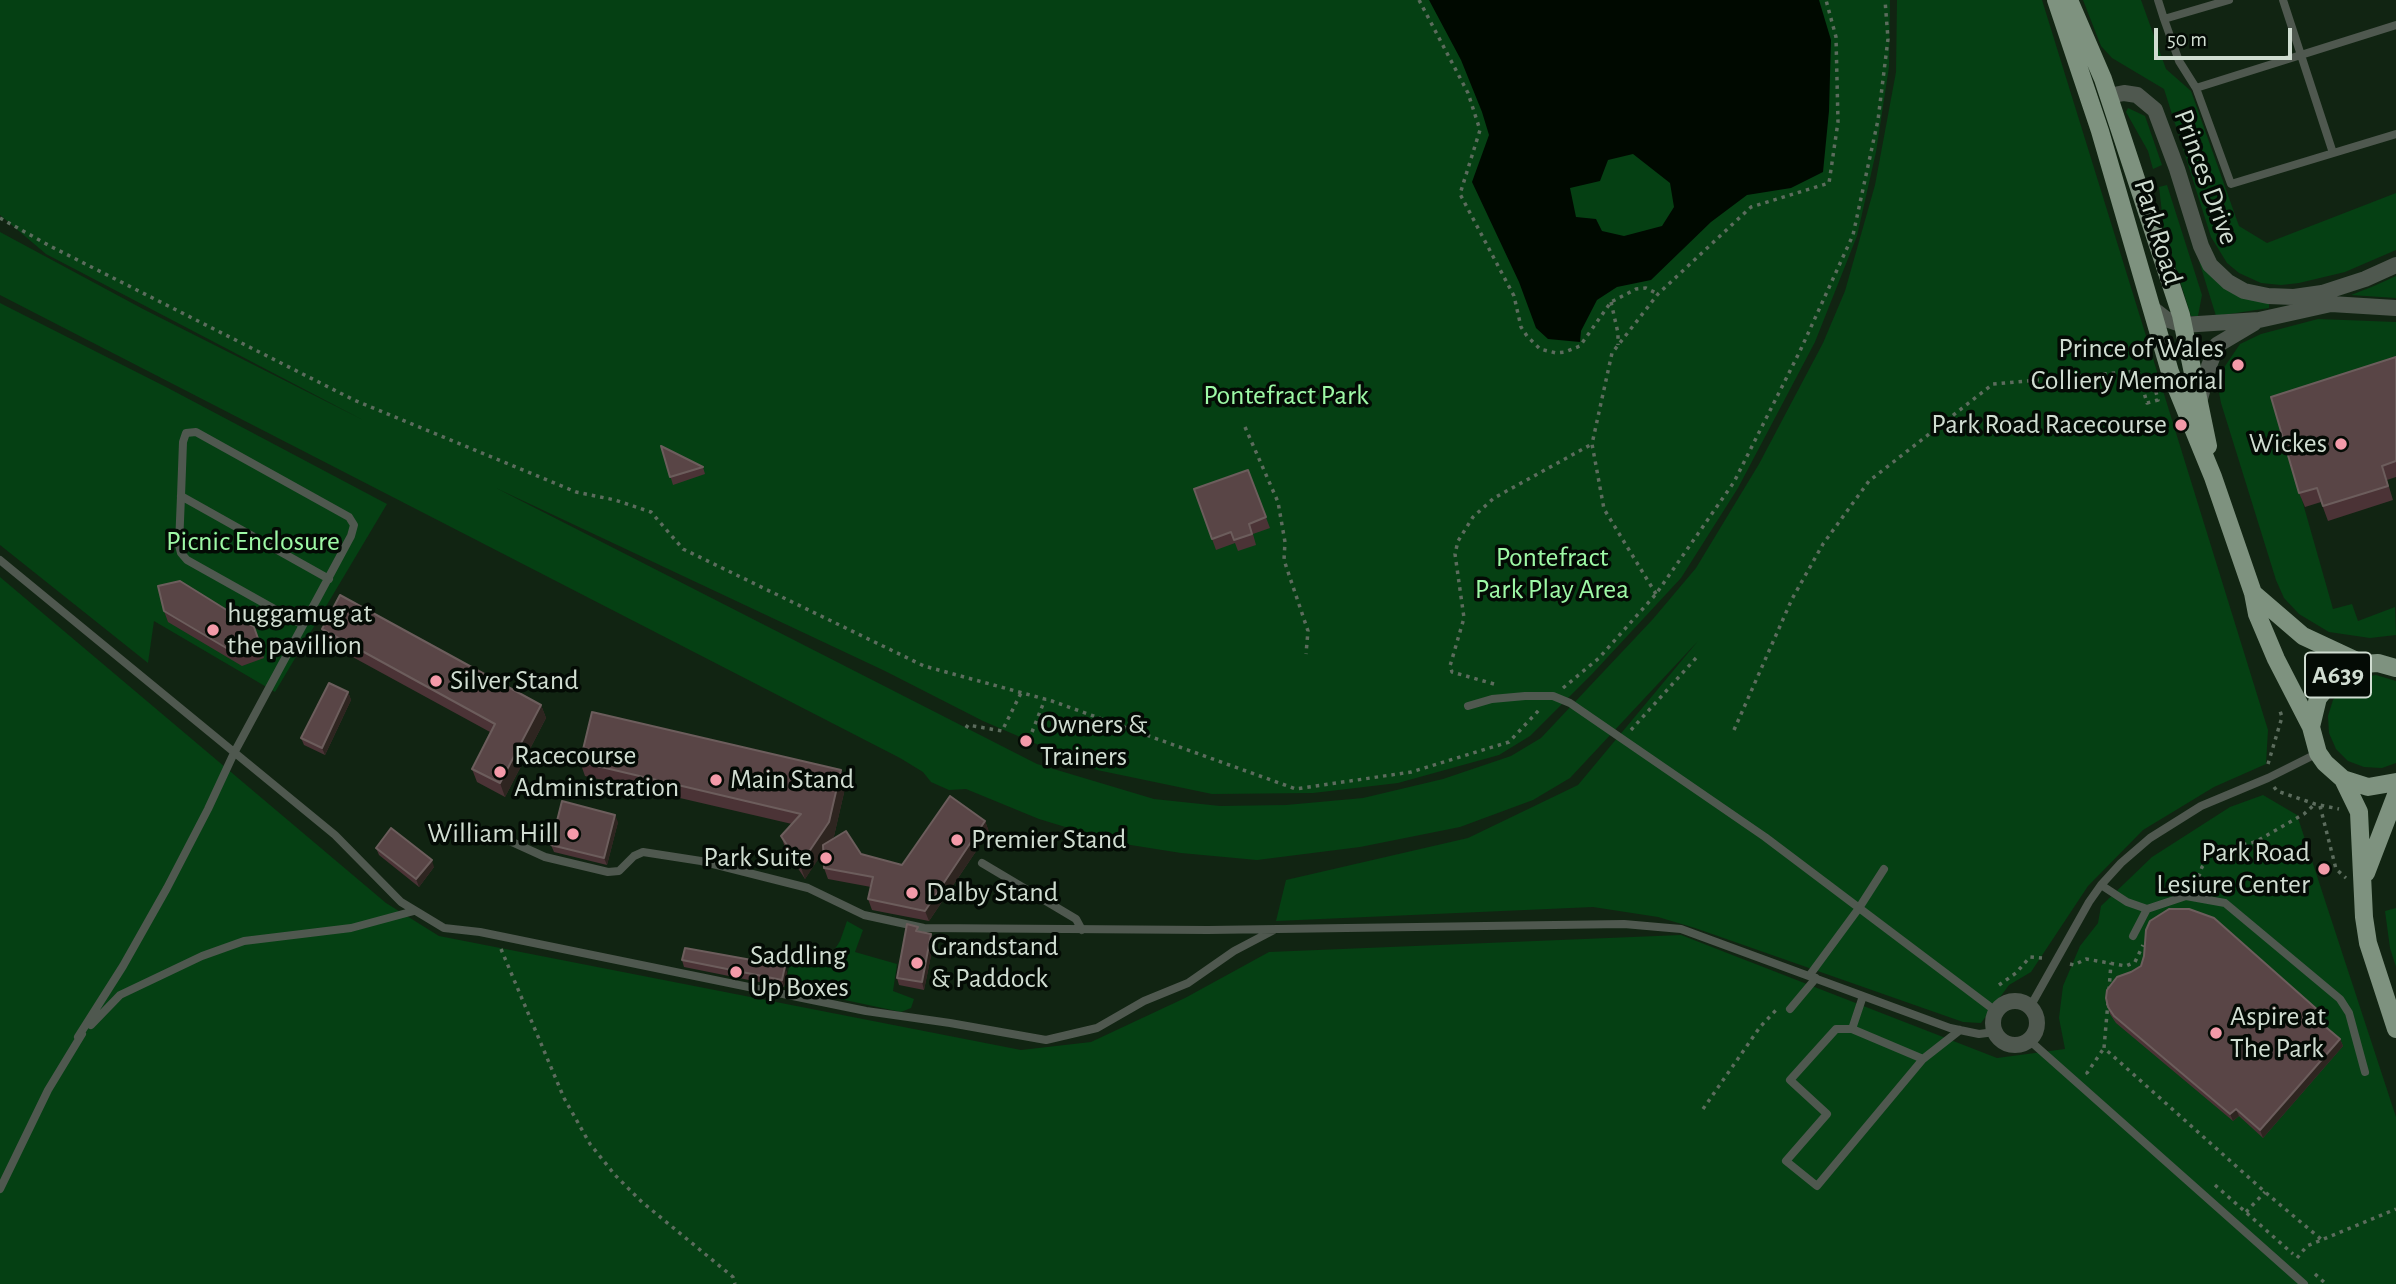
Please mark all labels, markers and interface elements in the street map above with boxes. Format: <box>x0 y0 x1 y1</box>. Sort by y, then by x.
scale bar <box>2158 14 2296 58</box>
text: 50 m <box>2167 29 2207 50</box>
street label: Princes Drive <box>2166 105 2246 249</box>
street label: Park Road <box>2126 175 2190 289</box>
place label: Prince of Wales Colliery Memorial <box>2031 332 2224 398</box>
marker: Prince of Wales Colliery Memorial <box>2230 357 2246 373</box>
park label: Pontefract Park <box>1203 379 1369 413</box>
place label: Park Road Racecourse <box>1931 408 2167 442</box>
marker: Park Road Racecourse <box>2173 417 2189 433</box>
place label: Wickes <box>2249 427 2327 461</box>
marker: Wickes <box>2333 436 2349 452</box>
park label: Picnic Enclosure <box>166 525 340 559</box>
park label: Pontefract Park Play Area <box>1475 541 1629 607</box>
place label: huggamug at the pavillion <box>227 597 372 663</box>
marker: huggamug at the pavillion <box>205 622 221 638</box>
road number: A639 <box>2305 652 2371 698</box>
place label: Silver Stand <box>450 664 579 698</box>
marker: Silver Stand <box>428 673 444 689</box>
place label: Owners & Trainers <box>1040 708 1147 774</box>
marker: Owners & Trainers <box>1018 733 1034 749</box>
place label: Racecourse Administration <box>514 739 679 805</box>
place label: Main Stand <box>730 763 854 797</box>
marker: Racecourse Administration <box>492 764 508 780</box>
marker: Main Stand <box>708 772 724 788</box>
place label: William Hill <box>427 817 559 851</box>
place label: Premier Stand <box>971 823 1127 857</box>
marker: William Hill <box>565 826 581 842</box>
marker: Premier Stand <box>949 832 965 848</box>
place label: Park Road Lesiure Center <box>2156 836 2310 902</box>
place label: Park Suite <box>703 841 812 875</box>
marker: Park Suite <box>818 850 834 866</box>
marker: Park Road Lesiure Center <box>2316 861 2332 877</box>
place label: Dalby Stand <box>926 876 1058 910</box>
marker: Dalby Stand <box>904 885 920 901</box>
place label: Grandstand & Paddock <box>931 930 1059 996</box>
place label: Saddling Up Boxes <box>750 939 849 1005</box>
marker: Grandstand & Paddock <box>909 955 925 971</box>
marker: Saddling Up Boxes <box>728 964 744 980</box>
place label: Aspire at The Park <box>2230 1000 2326 1066</box>
marker: Aspire at The Park <box>2208 1025 2224 1041</box>

